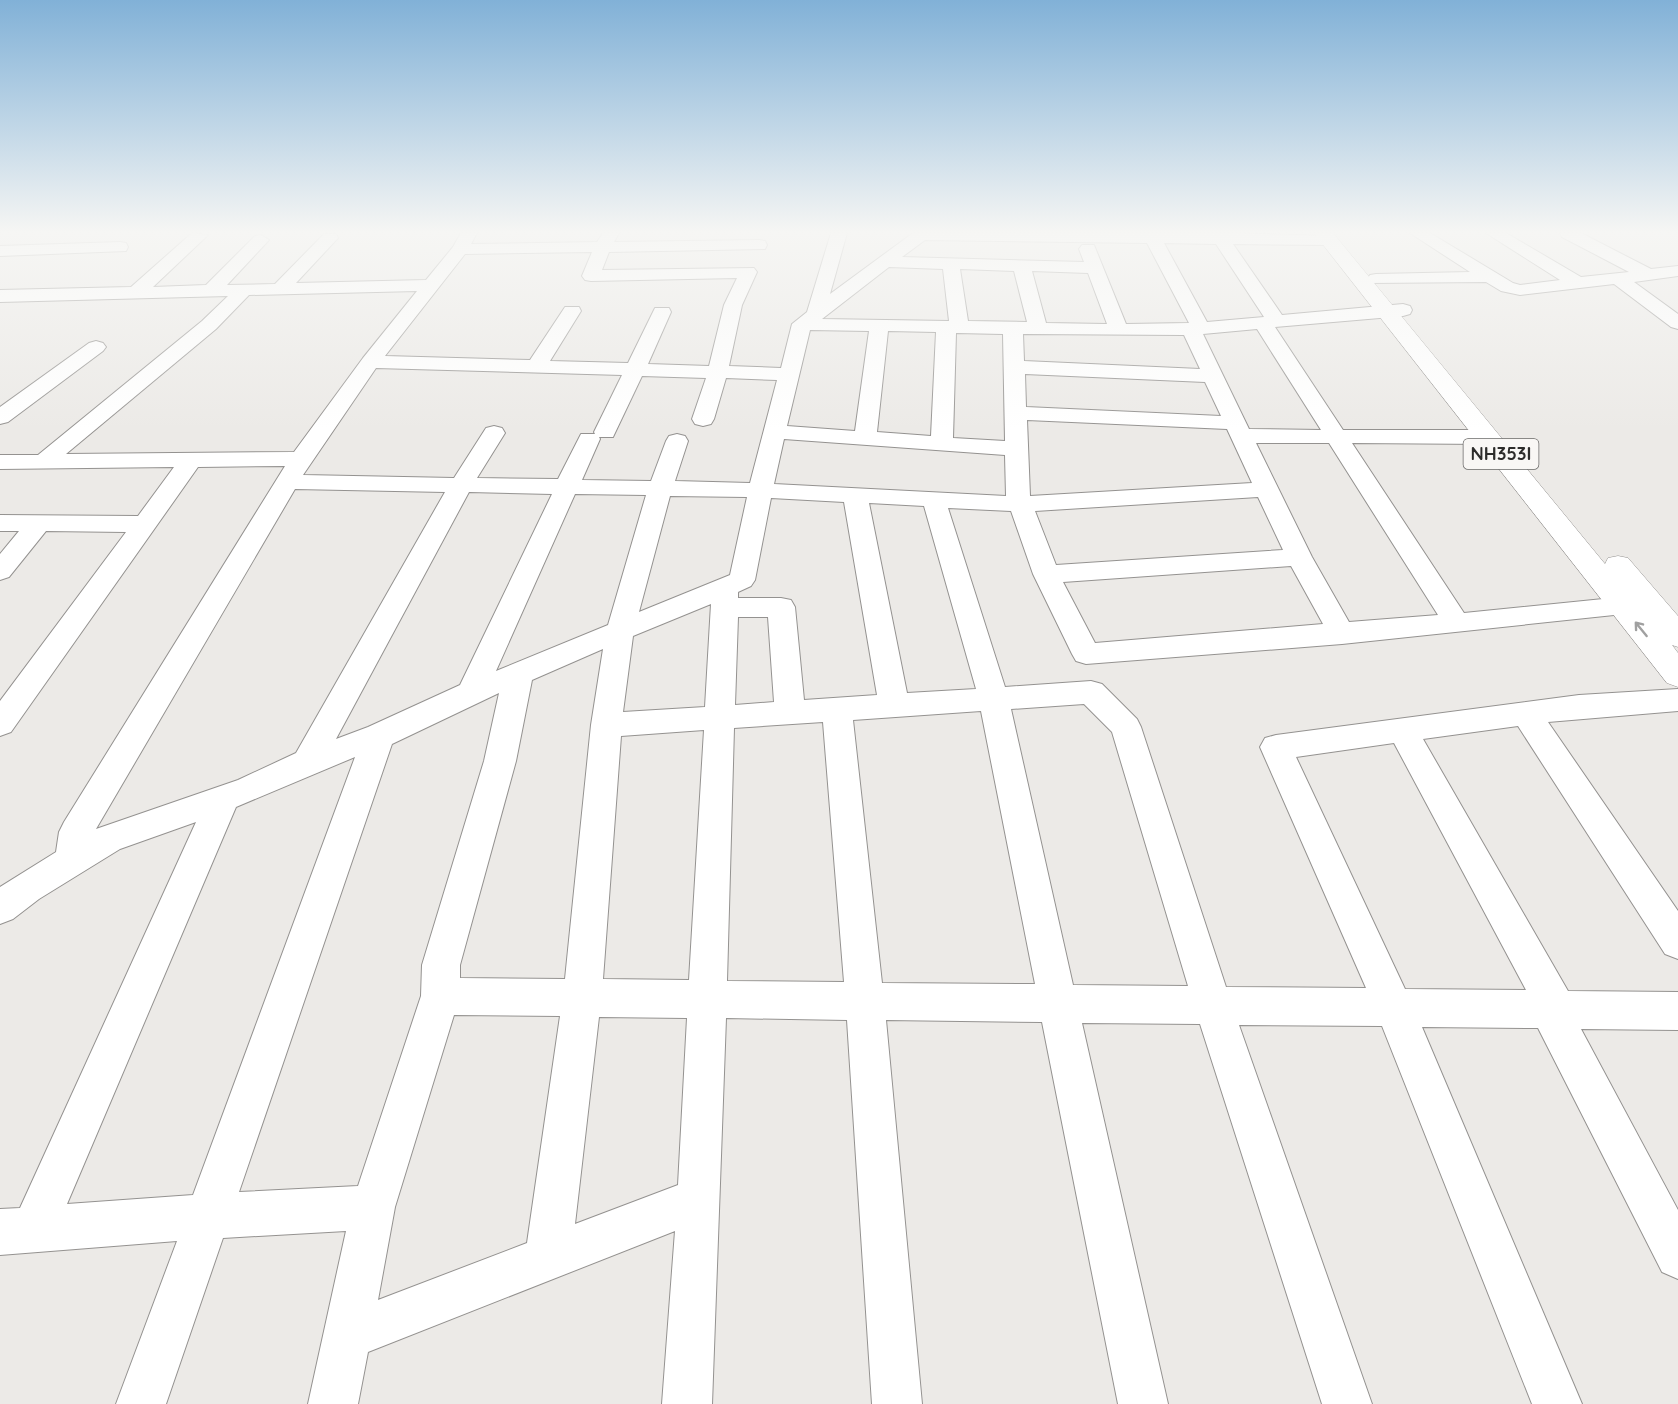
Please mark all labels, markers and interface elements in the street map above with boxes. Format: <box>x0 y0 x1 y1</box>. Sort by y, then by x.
road number: NH353I <box>1464 439 1538 469</box>
one-way arrow <box>1635 621 1648 637</box>

